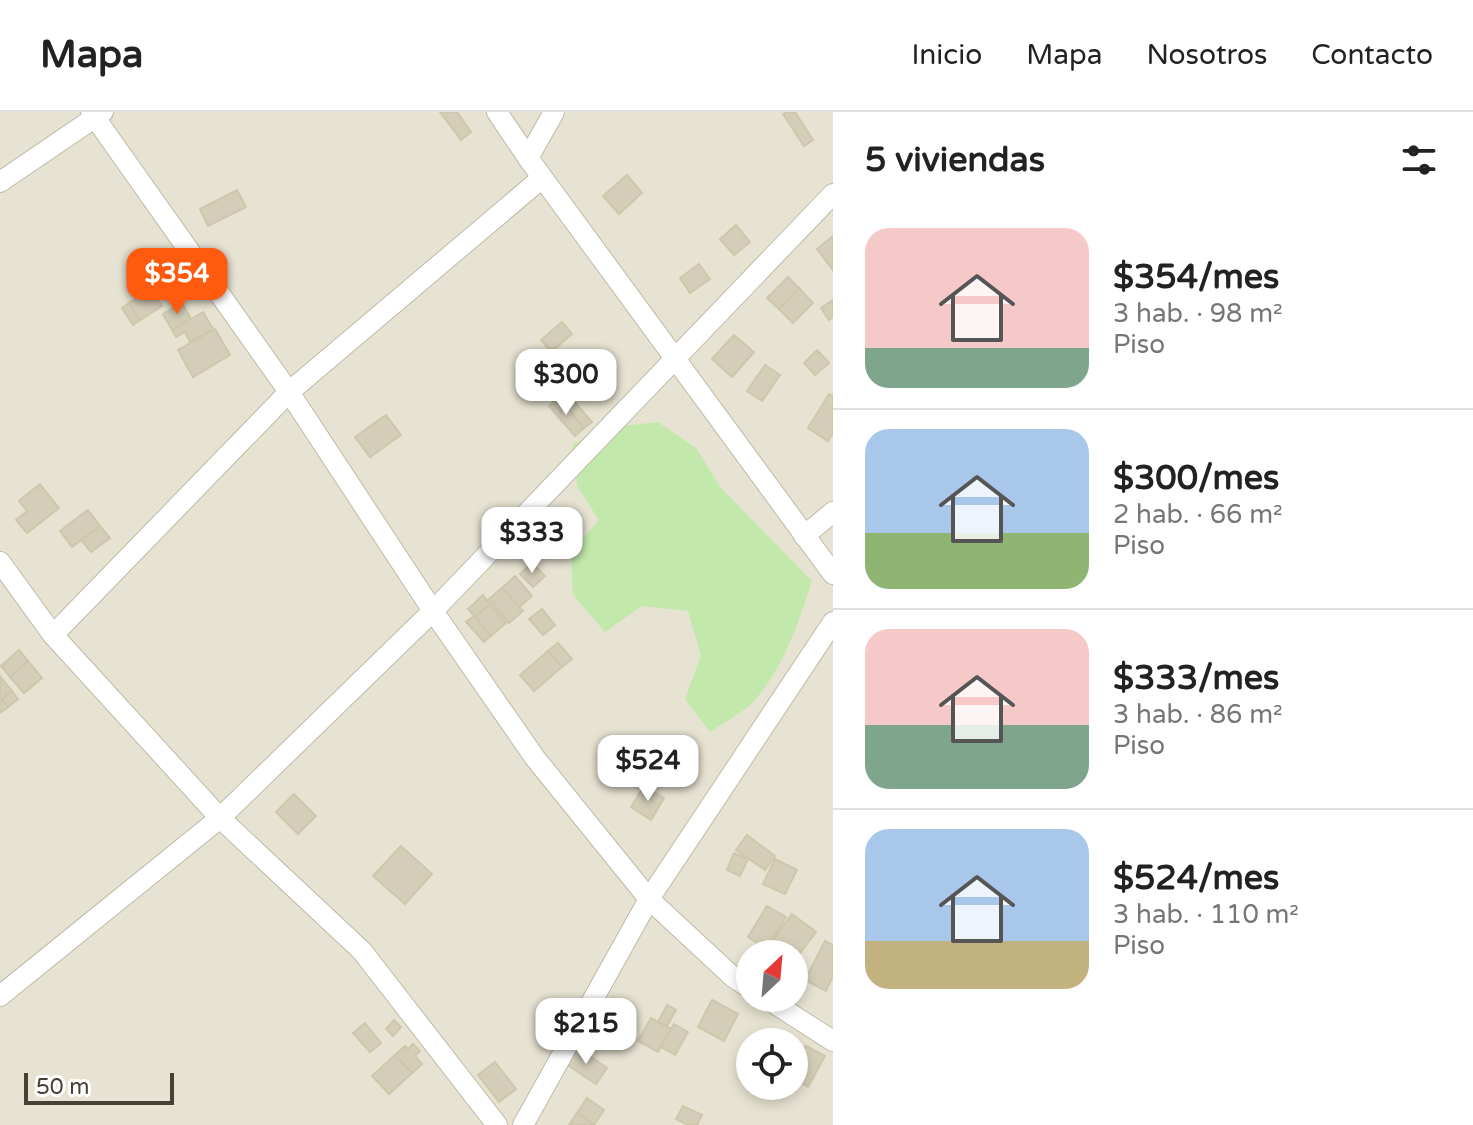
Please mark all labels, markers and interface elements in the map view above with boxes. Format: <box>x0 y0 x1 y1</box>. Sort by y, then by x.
text: Mapa <box>40 32 143 78</box>
text: Inicio <box>912 38 982 72</box>
text: Mapa <box>1026 38 1102 72</box>
text: Nosotros <box>1146 38 1267 72</box>
text: Contacto <box>1311 38 1433 72</box>
icon: filters <box>1397 138 1441 182</box>
text: 5 viviendas <box>865 140 1045 181</box>
pin: $354 <box>130 248 224 316</box>
text: $354/mes <box>1113 257 1279 298</box>
text: $354 <box>144 258 210 289</box>
icon: home <box>929 260 1025 356</box>
text: 3 hab. · 98 m² <box>1113 298 1283 329</box>
text: Piso <box>1113 329 1165 360</box>
pin: $300 <box>519 349 613 417</box>
text: $300 <box>533 359 599 390</box>
text: $300/mes <box>1113 458 1279 499</box>
icon: home <box>929 461 1025 557</box>
text: 2 hab. · 66 m² <box>1113 499 1283 530</box>
pin: $333 <box>485 507 579 575</box>
text: $333 <box>499 517 565 548</box>
text: Piso <box>1113 530 1165 561</box>
text: $333/mes <box>1113 658 1279 699</box>
icon: home <box>929 661 1025 757</box>
text: 3 hab. · 86 m² <box>1113 699 1283 730</box>
text: Piso <box>1113 730 1165 761</box>
pin: $524 <box>601 735 695 803</box>
text: $524 <box>615 745 681 776</box>
text: $524/mes <box>1113 858 1279 899</box>
icon: home <box>929 861 1025 957</box>
text: 3 hab. · 110 m² <box>1113 899 1299 930</box>
text: Piso <box>1113 930 1165 961</box>
north arrow <box>736 940 808 1012</box>
map controls <box>736 940 808 1100</box>
pin: $215 <box>539 998 633 1066</box>
text: $215 <box>553 1008 619 1039</box>
button: locate <box>736 1028 808 1100</box>
scale bar <box>24 1069 174 1105</box>
text: 50 m <box>36 1074 90 1100</box>

